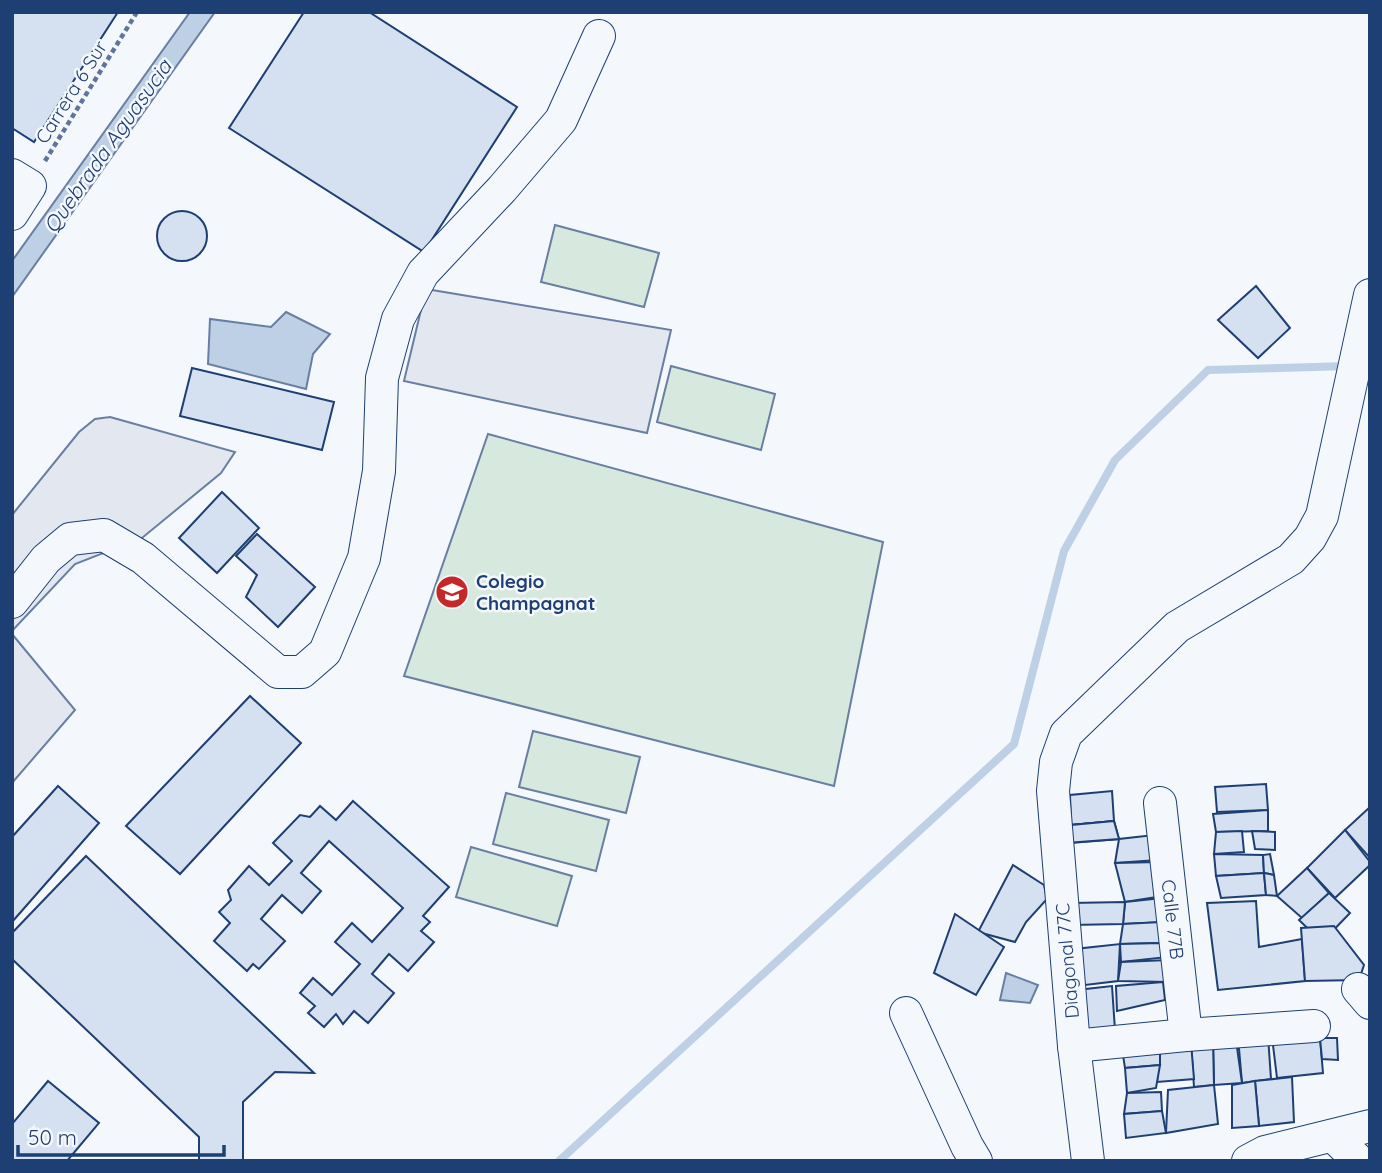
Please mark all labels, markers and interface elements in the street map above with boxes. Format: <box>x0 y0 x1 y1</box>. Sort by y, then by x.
street label: Carrera 6 Sur <box>30 36 113 148</box>
water label: Quebrada Aguasucia <box>37 53 177 238</box>
place label: Colegio Champagnat <box>476 569 596 615</box>
school or university icon: Colegio Champagnat <box>433 573 471 611</box>
street label: Calle 77B <box>1157 878 1189 961</box>
street label: Diagonal 77C <box>1050 902 1084 1020</box>
scale bar <box>18 1114 224 1158</box>
text: 50 m <box>28 1124 77 1150</box>

